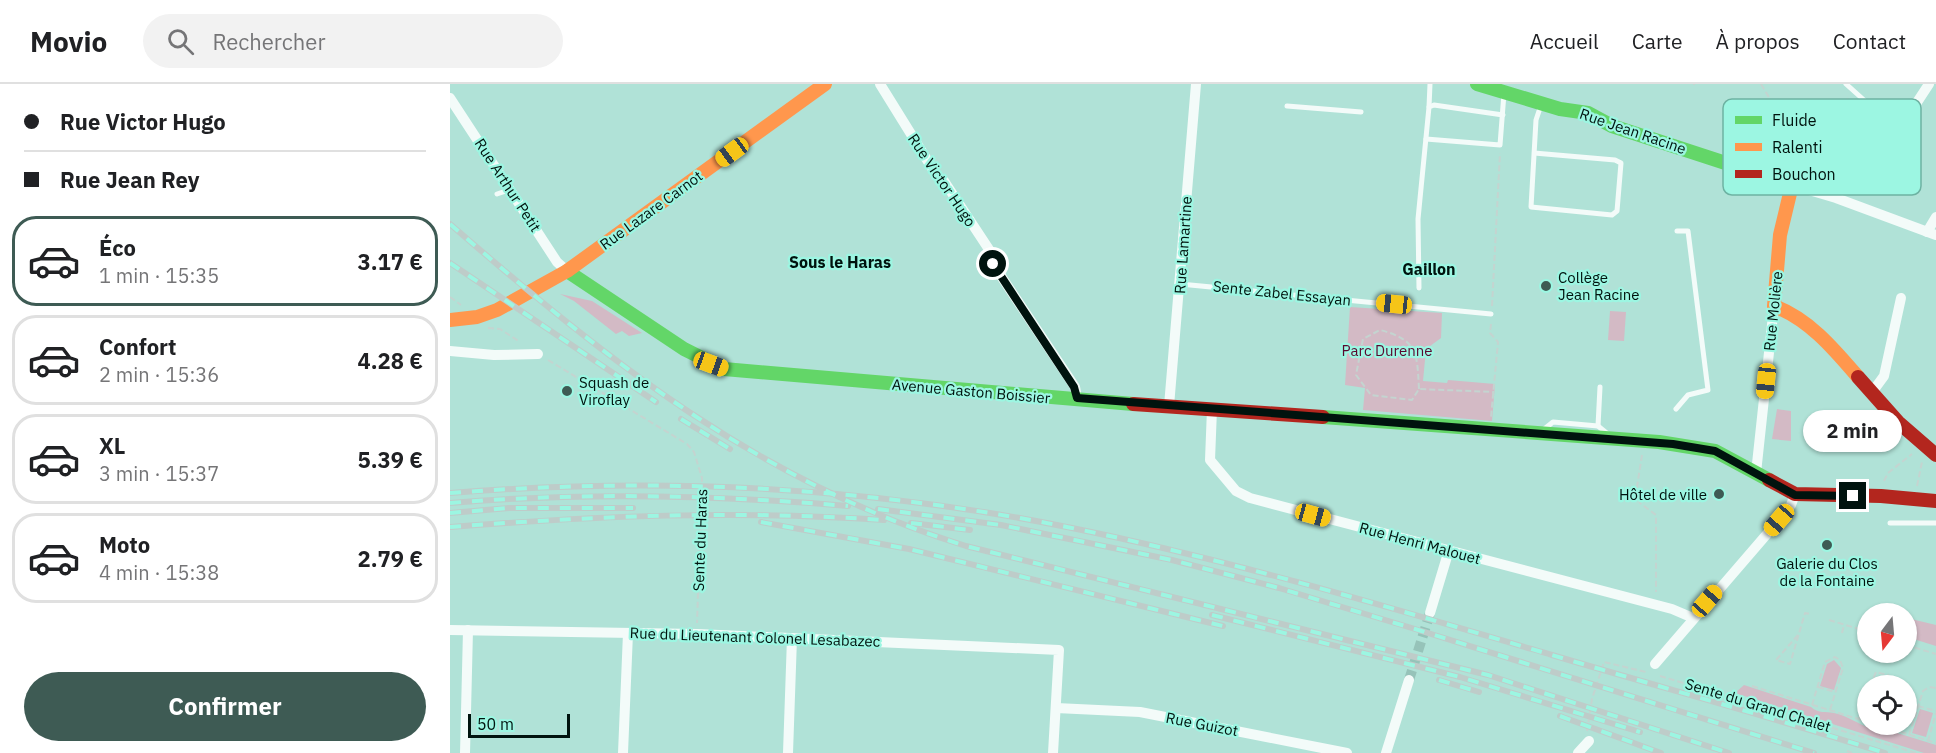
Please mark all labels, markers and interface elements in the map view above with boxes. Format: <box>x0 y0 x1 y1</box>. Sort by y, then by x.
search box <box>143 14 563 68</box>
text: Movio <box>30 23 107 60</box>
icon: search <box>164 25 197 58</box>
text: Rechercher <box>212 27 326 56</box>
text: Accueil <box>1530 27 1599 55</box>
text: Carte <box>1632 27 1683 55</box>
text: À propos <box>1716 27 1800 55</box>
text: Contact <box>1833 27 1906 55</box>
legend <box>1723 99 1921 195</box>
street label: Rue Jean Racine <box>1577 104 1689 158</box>
text: Rue Victor Hugo <box>60 107 226 136</box>
text: Fluide <box>1772 110 1817 130</box>
street label: Rue Victor Hugo <box>904 130 980 230</box>
car <box>712 134 752 170</box>
street label: Rue Arthur Petit <box>471 135 545 235</box>
text: Ralenti <box>1772 137 1822 157</box>
text: Bouchon <box>1772 164 1836 184</box>
text: Rue Jean Rey <box>60 165 199 194</box>
street label: Rue Lazare Carnot <box>596 166 706 254</box>
street label: Rue Lamartine <box>1170 196 1196 294</box>
text: Éco <box>99 233 136 262</box>
icon: car <box>27 234 81 288</box>
text: 3.17 € <box>358 247 423 276</box>
route start <box>979 250 1006 277</box>
district label: Sous le Haras <box>789 252 891 272</box>
district label: Gaillon <box>1402 259 1456 279</box>
text: 1 min · 15:35 <box>99 262 219 289</box>
place label: Collège Jean Racine <box>1558 268 1639 304</box>
street label: Rue Molière <box>1759 270 1787 352</box>
street label: Sente Zabel Essayan <box>1212 276 1352 310</box>
marker: Collège Jean Racine <box>1539 279 1553 293</box>
car <box>1375 293 1413 315</box>
text: Confort <box>99 332 177 361</box>
icon: car <box>27 333 81 387</box>
park label: Parc Durenne <box>1342 341 1433 360</box>
text: 4.28 € <box>358 346 423 375</box>
car <box>691 349 731 379</box>
text: 2 min · 15:36 <box>99 361 219 388</box>
car <box>1755 362 1777 400</box>
place label: Squash de Viroflay <box>579 373 649 409</box>
street label: Avenue Gaston Boissier <box>891 375 1051 407</box>
marker: Squash de Viroflay <box>560 384 574 398</box>
callout: 2 min <box>1804 409 1902 451</box>
text: 2 min <box>1826 417 1879 444</box>
text: XL <box>99 431 125 460</box>
icon: car <box>27 432 81 486</box>
text: 5.39 € <box>358 445 423 474</box>
text: 3 min · 15:37 <box>99 460 219 487</box>
route end <box>1839 482 1866 509</box>
place label: Hôtel de ville <box>1619 485 1707 504</box>
marker: Hôtel de ville <box>1712 487 1726 501</box>
street label: Sente du Haras <box>689 488 711 592</box>
car <box>1760 501 1798 539</box>
car <box>1293 502 1333 528</box>
street label: Rue Henri Malouet <box>1357 518 1483 568</box>
text: Moto <box>99 530 150 559</box>
icon: car <box>27 531 81 585</box>
marker: Galerie du Clos de la Fontaine <box>1820 538 1834 552</box>
text: 2.79 € <box>358 544 423 573</box>
place label: Galerie du Clos de la Fontaine <box>1776 554 1878 590</box>
text: 4 min · 15:38 <box>99 559 219 586</box>
car <box>1688 582 1726 620</box>
north arrow <box>1857 603 1917 663</box>
map controls <box>1857 603 1917 735</box>
street label: Rue du Lieutenant Colonel Lesabazec <box>629 623 881 651</box>
button: Confirmer <box>24 672 426 741</box>
street label: Sente du Grand Chalet <box>1683 674 1833 736</box>
button: locate <box>1857 675 1917 735</box>
street label: Rue Guizot <box>1164 708 1240 740</box>
scale bar <box>468 711 570 738</box>
text: 50 m <box>477 714 514 734</box>

